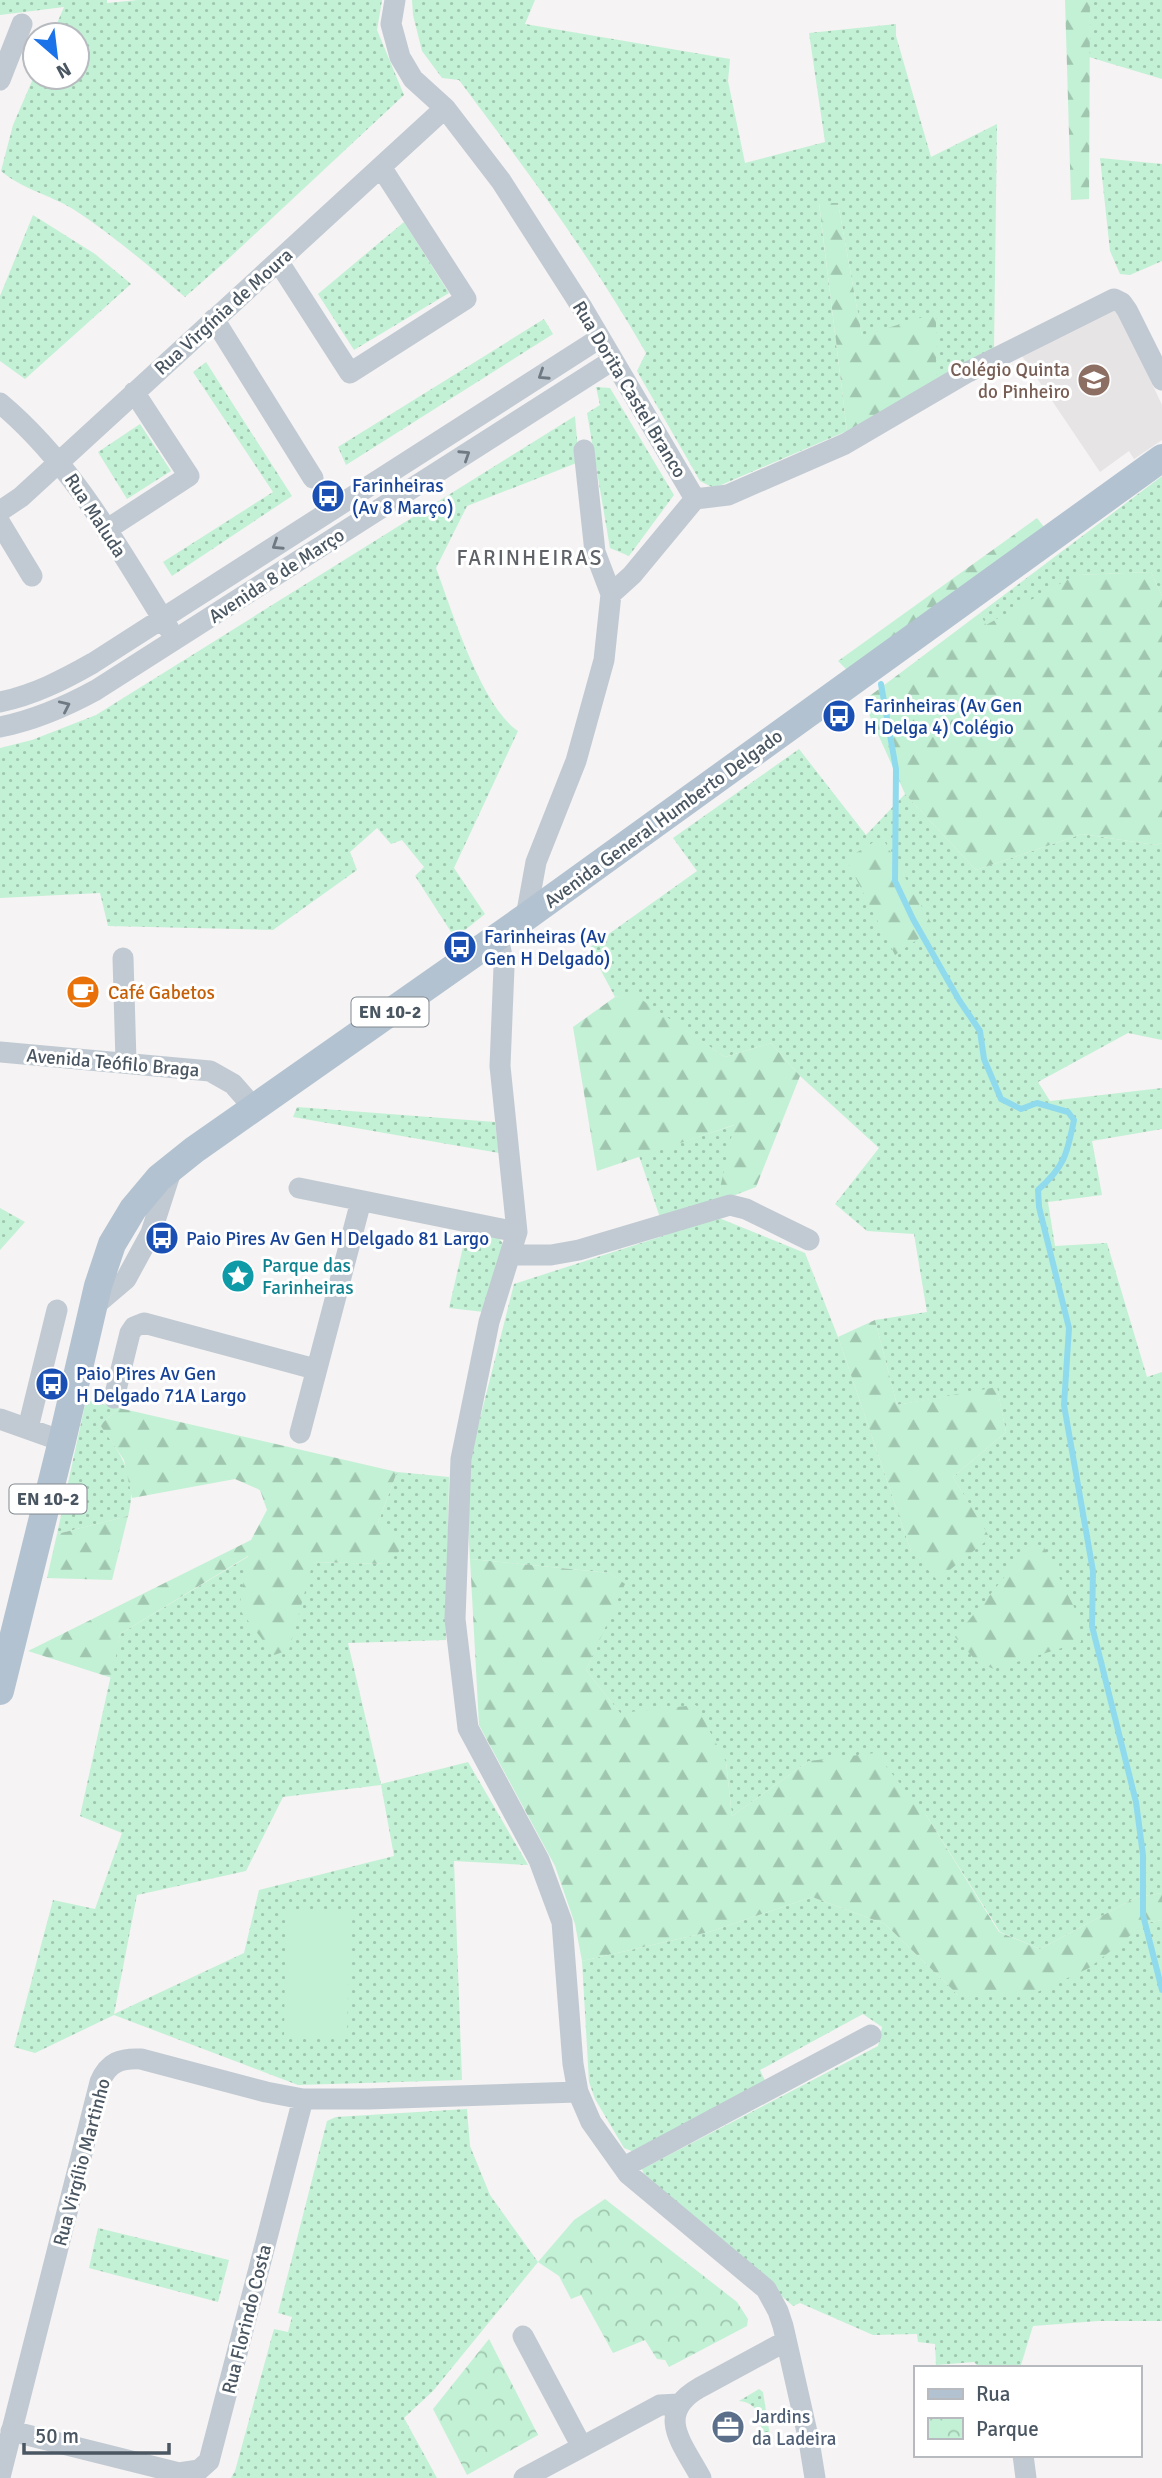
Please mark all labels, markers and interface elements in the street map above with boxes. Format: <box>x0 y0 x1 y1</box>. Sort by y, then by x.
north arrow <box>21 21 91 91</box>
text: N <box>52 56 75 84</box>
street label: Rua Virgínia de Moura <box>149 243 298 380</box>
street label: Rua Dorita Castel Branco <box>567 297 692 482</box>
place label: Colégio Quinta do Pinheiro <box>950 358 1070 404</box>
school or university icon: Colégio Quinta do Pinheiro <box>1075 361 1113 399</box>
one-way arrow <box>538 367 551 380</box>
one-way arrow <box>457 450 470 463</box>
street label: Rua Maluda <box>59 469 131 562</box>
place label: Farinheiras (Av 8 Março) <box>352 474 454 520</box>
bus stop icon: Farinheiras (Av 8 Março) <box>309 477 347 515</box>
street label: Avenida 8 de Março <box>204 523 349 629</box>
one-way arrow <box>272 537 285 550</box>
district label: FARINHEIRAS <box>457 545 603 571</box>
place label: Farinheiras (Av Gen H Delga 4) Colégio <box>864 694 1022 740</box>
bus stop icon: Farinheiras (Av Gen H Delga 4) Colégio <box>820 697 858 735</box>
one-way arrow <box>58 700 70 714</box>
street label: Avenida General Humberto Delgado <box>540 724 788 913</box>
place label: Farinheiras (Av Gen H Delgado) <box>484 925 610 971</box>
bus stop icon: Farinheiras (Av Gen H Delgado) <box>441 928 479 966</box>
cafe icon: Café Gabetos <box>64 973 102 1011</box>
place label: Café Gabetos <box>108 981 215 1005</box>
road number: EN 10-2 <box>352 998 428 1027</box>
street label: Avenida Teófilo Braga <box>25 1043 200 1083</box>
bus stop icon: Paio Pires Av Gen H Delgado 81 Largo <box>143 1219 181 1257</box>
place label: Paio Pires Av Gen H Delgado 81 Largo <box>186 1227 489 1251</box>
place label: Parque das Farinheiras <box>262 1254 354 1300</box>
place icon: Parque das Farinheiras <box>219 1257 257 1295</box>
place label: Paio Pires Av Gen H Delgado 71A Largo <box>76 1362 247 1408</box>
bus stop icon: Paio Pires Av Gen H Delgado 71A Largo <box>33 1365 71 1403</box>
road number: EN 10-2 <box>9 1484 86 1514</box>
street label: Rua Virgílio Martinho <box>48 2076 116 2249</box>
street label: Rua Florindo Costa <box>217 2242 277 2396</box>
legend <box>914 2366 1141 2457</box>
text: Rua <box>976 2381 1010 2407</box>
place label: Jardins da Ladeira <box>752 2405 836 2451</box>
office icon: Jardins da Ladeira <box>709 2408 747 2446</box>
scale bar <box>24 2412 170 2456</box>
text: Parque <box>976 2416 1039 2442</box>
text: 50 m <box>35 2423 79 2449</box>

